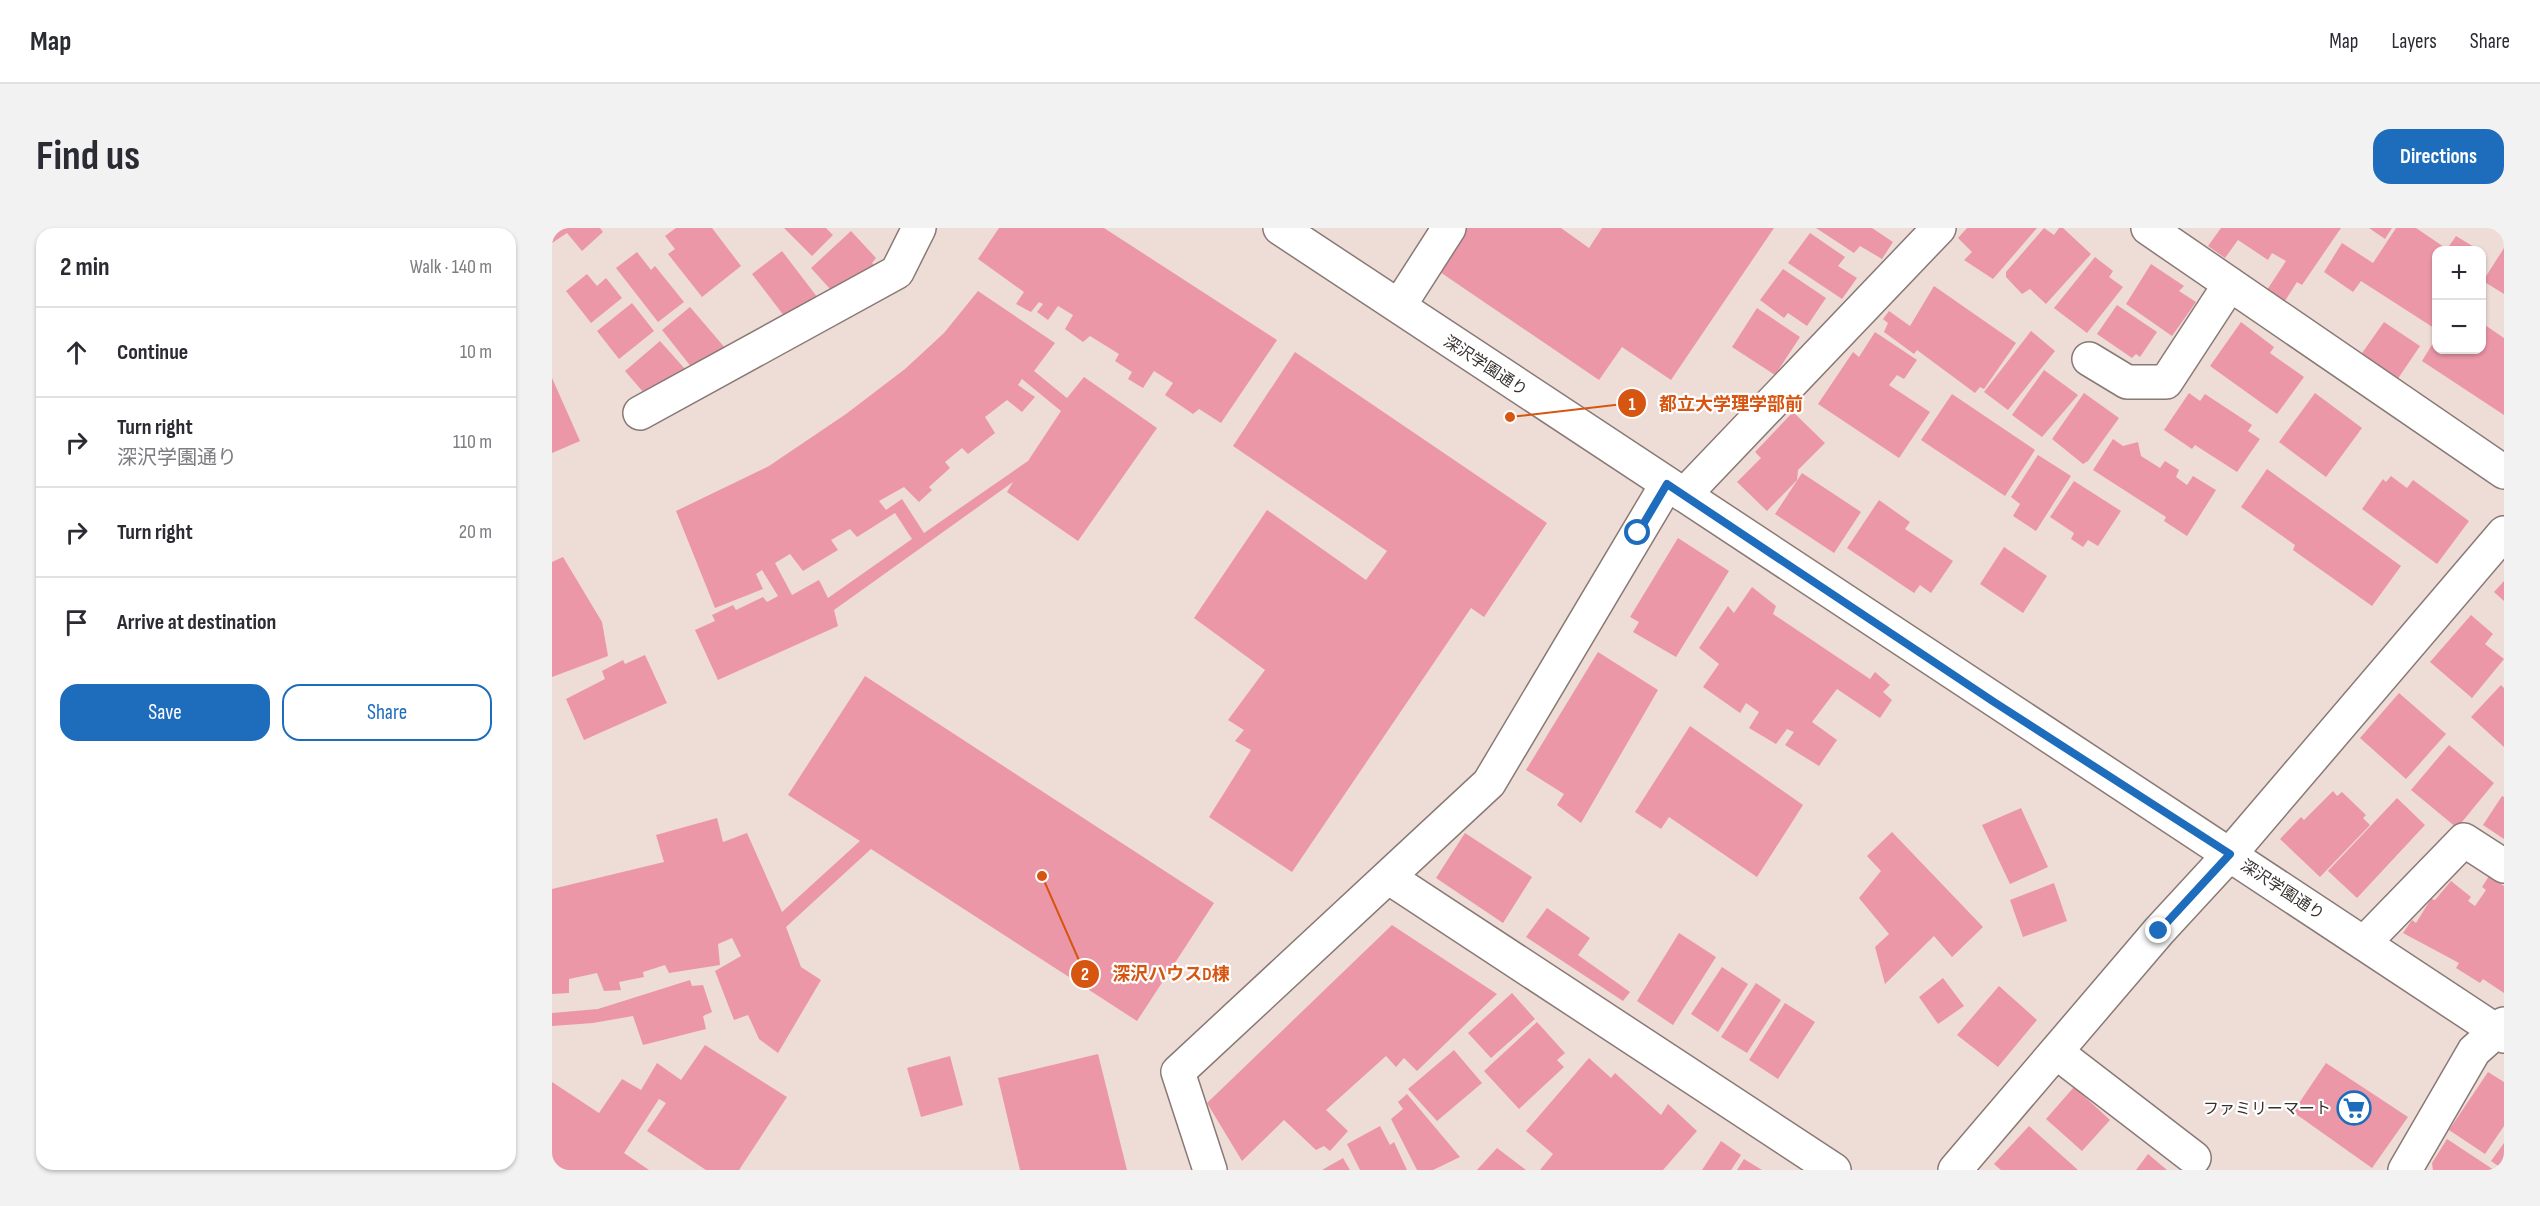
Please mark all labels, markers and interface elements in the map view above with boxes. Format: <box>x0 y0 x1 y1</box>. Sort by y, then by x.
text: Map <box>30 25 71 58</box>
text: Map <box>2329 29 2358 54</box>
text: Layers <box>2391 29 2437 54</box>
text: Share <box>2470 29 2510 54</box>
button: Directions <box>2373 129 2504 184</box>
text: Find us <box>36 131 140 182</box>
map controls <box>2432 246 2486 354</box>
button: + <box>2432 246 2486 300</box>
text: 2 min <box>60 252 110 283</box>
text: Walk · 140 m <box>410 255 492 279</box>
button: − <box>2432 300 2486 354</box>
street label: 深沢学園通り <box>1440 332 1531 400</box>
icon: ahead <box>60 336 93 369</box>
text: Continue <box>117 339 188 366</box>
text: 10 m <box>460 340 492 364</box>
callout: 都立大学理学部前 <box>1617 385 1815 421</box>
text: 1 <box>1628 394 1636 415</box>
text: 都立大学理学部前 <box>1659 394 1803 415</box>
text: Turn right <box>117 414 193 441</box>
icon: right <box>60 426 93 459</box>
text: 110 m <box>453 430 492 454</box>
text: 深沢学園通り <box>117 446 237 470</box>
icon: right <box>60 516 93 549</box>
text: Turn right <box>117 519 193 546</box>
route start <box>1624 519 1650 545</box>
text: 20 m <box>459 520 492 544</box>
icon: arrive <box>60 606 93 639</box>
text: Arrive at destination <box>117 609 276 636</box>
button: Save <box>60 684 270 741</box>
button: Share <box>282 684 492 741</box>
street label: 深沢学園通り <box>2237 856 2328 924</box>
route end <box>2145 917 2171 943</box>
callout: 深沢ハウスD棟 <box>1070 956 1241 992</box>
text: 2 <box>1081 964 1089 985</box>
text: 深沢ハウスD棟 <box>1112 964 1230 985</box>
supermarket icon: ファミリーマート <box>2336 1090 2372 1126</box>
place label: ファミリーマート <box>2203 1100 2331 1119</box>

